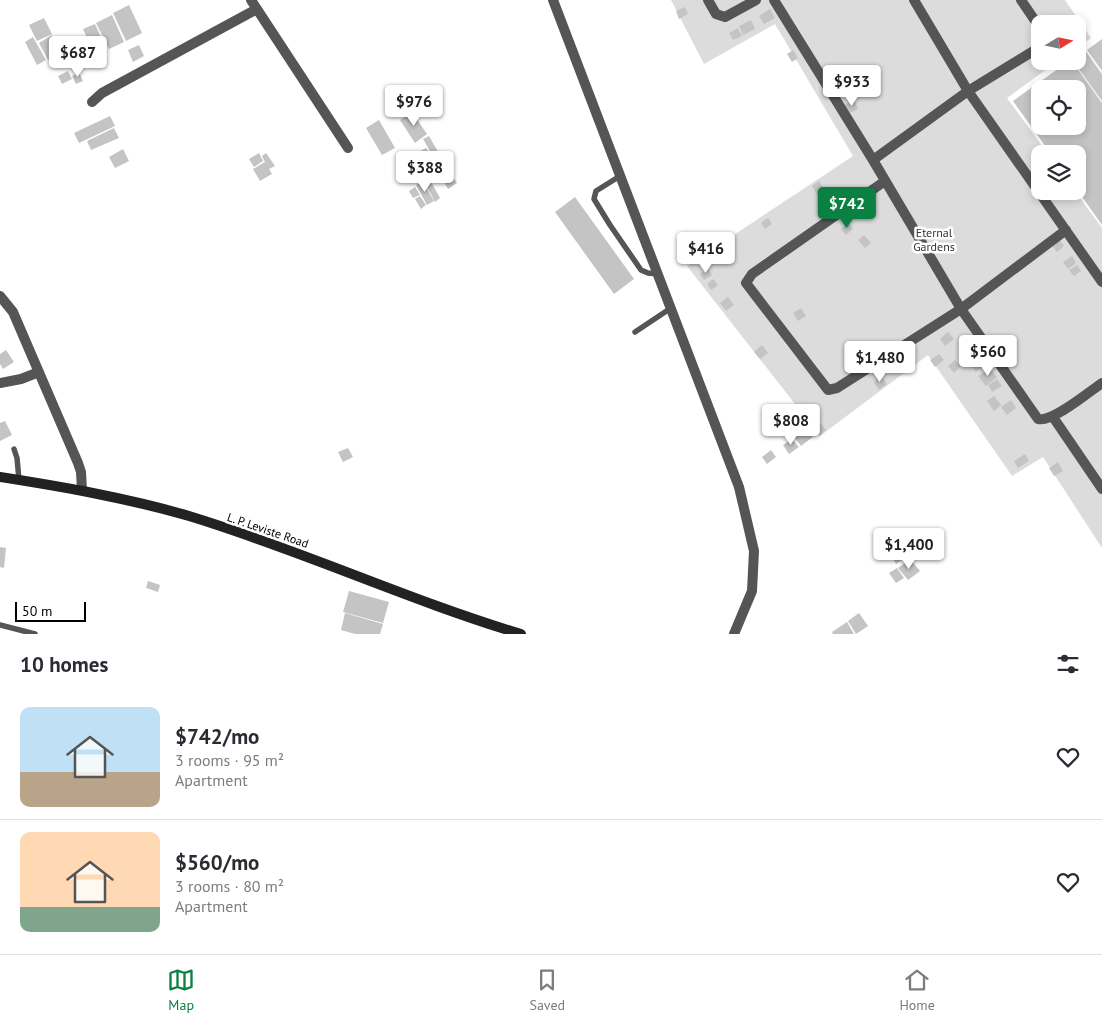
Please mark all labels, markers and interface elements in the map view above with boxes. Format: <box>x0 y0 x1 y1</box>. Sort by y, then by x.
north arrow <box>1031 15 1086 70</box>
map controls <box>1031 15 1086 200</box>
pin: $687 <box>48 36 108 78</box>
text: $687 <box>60 42 96 62</box>
pin: $933 <box>822 64 882 107</box>
text: $933 <box>834 71 870 91</box>
button: locate <box>1031 80 1086 135</box>
pin: $976 <box>384 84 444 127</box>
text: $976 <box>396 91 432 111</box>
button: layers <box>1031 145 1086 200</box>
pin: $388 <box>395 150 455 193</box>
text: $388 <box>407 157 443 177</box>
pin: $742 <box>817 186 877 229</box>
text: $742 <box>829 193 865 213</box>
park label: Eternal Gardens <box>913 225 955 254</box>
pin: $416 <box>676 232 736 274</box>
text: $416 <box>688 238 724 258</box>
pin: $560 <box>958 334 1018 377</box>
pin: $1,480 <box>839 340 921 383</box>
text: $560 <box>970 341 1006 361</box>
text: $1,480 <box>855 347 905 367</box>
pin: $808 <box>761 404 821 446</box>
text: $808 <box>773 410 809 430</box>
street label: L. P. Leviste Road <box>225 509 311 551</box>
pin: $1,400 <box>868 528 950 570</box>
text: $1,400 <box>884 534 934 554</box>
scale bar <box>15 599 86 622</box>
text: 50 m <box>22 602 52 620</box>
icon: filters <box>1054 650 1082 678</box>
text: 10 homes <box>20 651 108 678</box>
text: $742/mo <box>175 723 259 750</box>
icon: home <box>60 727 120 787</box>
icon: heart <box>1054 743 1082 771</box>
text: 3 rooms · 95 m² <box>175 750 284 770</box>
text: Apartment <box>175 770 248 790</box>
text: $560/mo <box>175 849 259 876</box>
icon: home <box>60 852 120 912</box>
icon: heart <box>1054 868 1082 896</box>
text: 3 rooms · 80 m² <box>175 876 284 896</box>
text: Apartment <box>175 896 248 916</box>
tab: Map <box>167 966 195 1014</box>
tab: Saved <box>529 966 565 1014</box>
tab: Home <box>899 966 935 1014</box>

